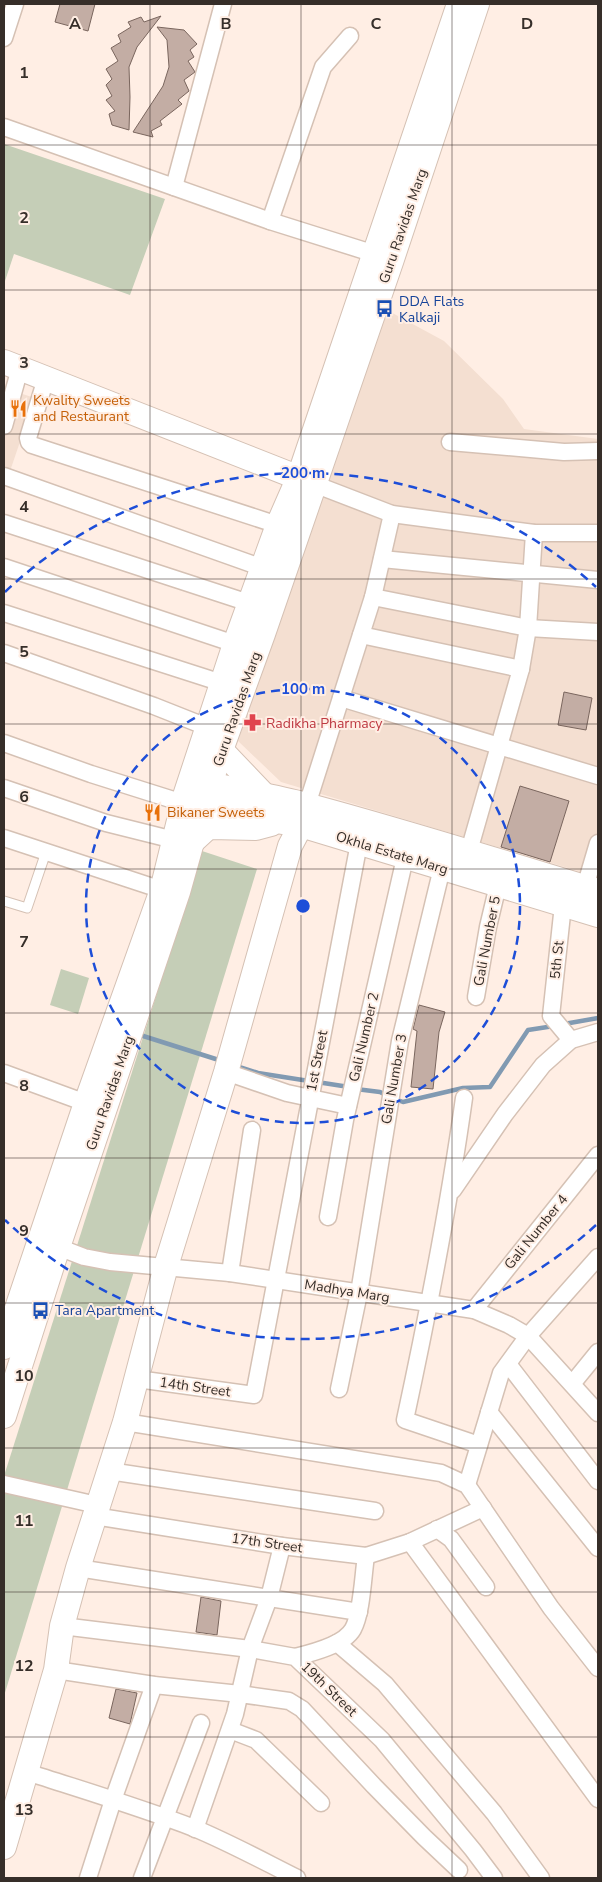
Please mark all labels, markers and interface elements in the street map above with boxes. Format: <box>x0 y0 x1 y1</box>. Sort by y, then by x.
text: A <box>69 13 81 35</box>
text: B <box>220 13 232 35</box>
text: C <box>371 13 382 35</box>
text: D <box>521 13 533 35</box>
text: 1 <box>19 62 29 84</box>
street label: Guru Ravidas Marg <box>374 166 432 286</box>
text: 2 <box>19 207 29 229</box>
place label: DDA Flats Kalkaji <box>399 292 465 327</box>
bus stop icon: DDA Flats Kalkaji <box>375 299 395 319</box>
text: 3 <box>19 352 29 374</box>
place label: Kwality Sweets and Restaurant <box>33 391 131 426</box>
restaurant icon: Kwality Sweets and Restaurant <box>9 398 29 418</box>
text: 200 m <box>281 463 325 483</box>
text: 4 <box>19 496 29 518</box>
text: 5 <box>19 641 29 663</box>
street label: Guru Ravidas Marg <box>208 649 266 769</box>
text: 100 m <box>281 679 325 699</box>
pharmacy icon: Radikha Pharmacy <box>242 713 262 733</box>
place label: Radikha Pharmacy <box>266 714 383 733</box>
text: 6 <box>19 786 29 808</box>
restaurant icon: Bikaner Sweets <box>143 802 163 822</box>
place label: Bikaner Sweets <box>167 803 265 822</box>
street label: Okhla Estate Marg <box>334 827 450 879</box>
street label: Gali Number 5 <box>469 894 505 988</box>
centre of rings <box>294 897 312 915</box>
text: 7 <box>19 931 29 953</box>
street label: 5th St <box>546 940 568 980</box>
street label: Gali Number 2 <box>344 990 384 1084</box>
street label: 1st Street <box>302 1029 332 1093</box>
street label: Gali Number 3 <box>377 1032 411 1126</box>
street label: Guru Ravidas Marg <box>81 1033 139 1153</box>
text: 8 <box>19 1075 29 1097</box>
street label: Gali Number 4 <box>500 1191 572 1273</box>
text: 9 <box>19 1220 29 1242</box>
street label: Madhya Marg <box>303 1275 391 1307</box>
bus stop icon: Tara Apartment <box>31 1300 51 1320</box>
place label: Tara Apartment <box>55 1301 154 1320</box>
text: 10 <box>14 1365 34 1387</box>
street label: 14th Street <box>158 1373 232 1401</box>
text: 11 <box>14 1510 34 1532</box>
street label: 17th Street <box>230 1529 304 1557</box>
text: 12 <box>14 1655 34 1677</box>
street label: 19th Street <box>297 1657 361 1721</box>
text: 13 <box>14 1799 34 1821</box>

